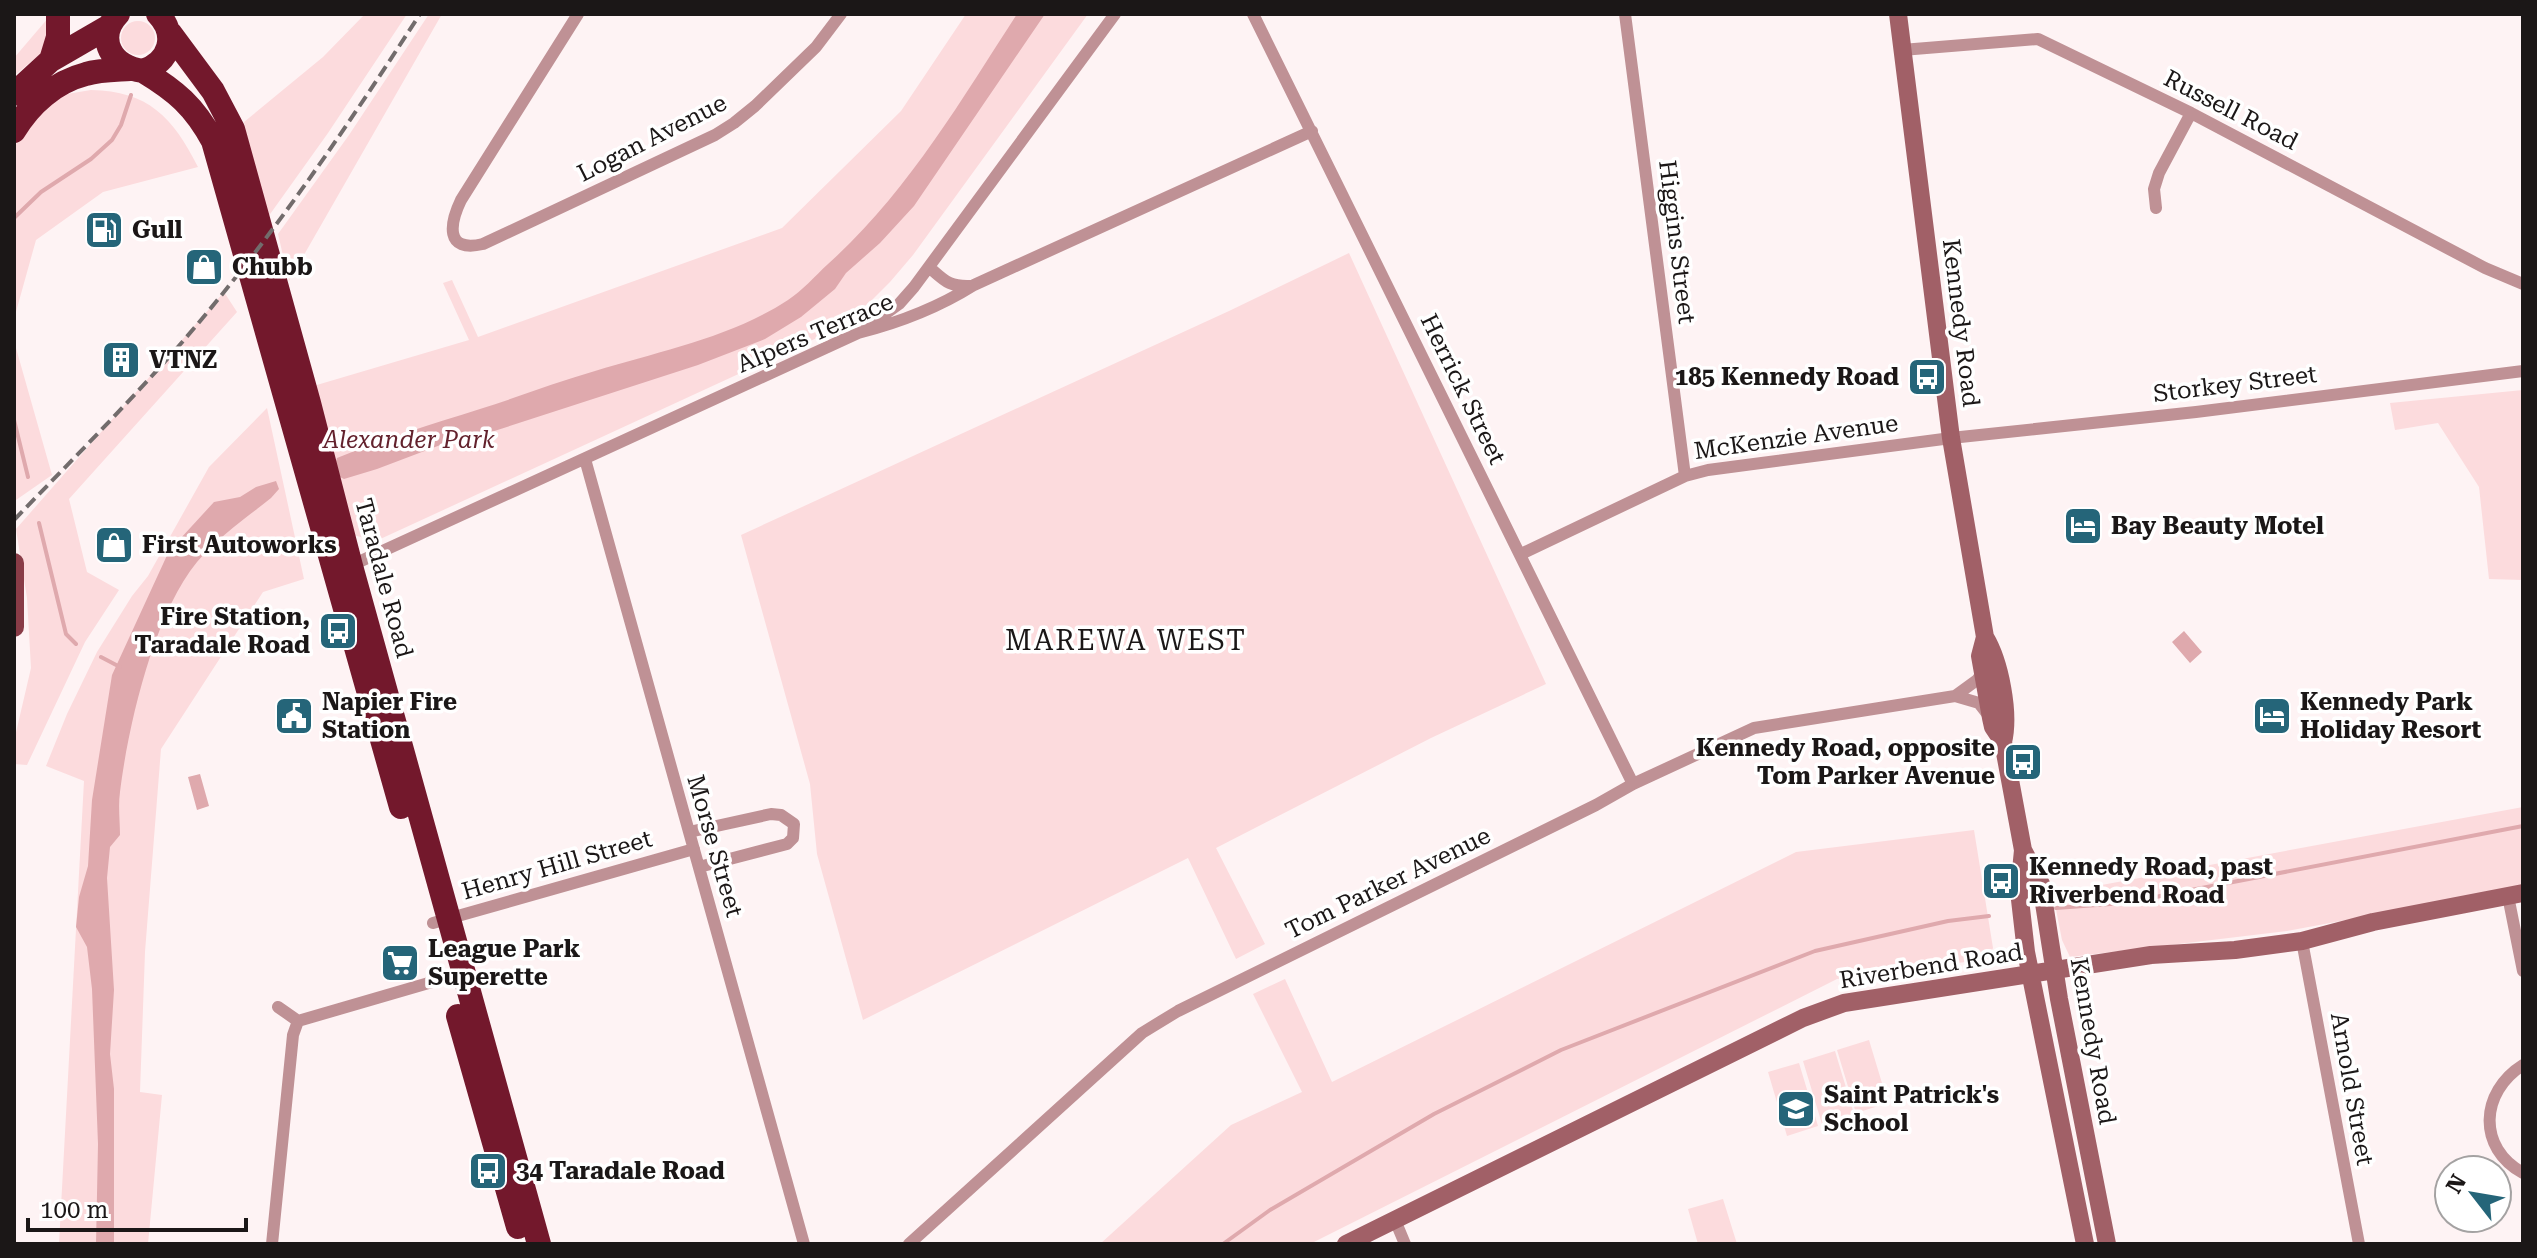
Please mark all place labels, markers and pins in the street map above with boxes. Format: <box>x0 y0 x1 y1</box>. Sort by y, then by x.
fuel station icon: Gull <box>83 209 125 251</box>
place label: Gull <box>132 216 183 244</box>
shop icon: Chubb <box>183 246 225 288</box>
place label: Chubb <box>232 253 313 281</box>
building icon: VTNZ <box>100 339 142 381</box>
place label: VTNZ <box>149 346 217 374</box>
bus stop icon: 185 Kennedy Road <box>1906 356 1948 398</box>
place label: 185 Kennedy Road <box>1675 363 1899 391</box>
hotel icon: Bay Beauty Motel <box>2062 505 2104 547</box>
place label: Bay Beauty Motel <box>2111 512 2324 540</box>
shop icon: First Autoworks <box>93 524 135 566</box>
place label: First Autoworks <box>142 531 337 559</box>
place label: Fire Station, Taradale Road <box>134 603 310 659</box>
bus stop icon: Fire Station, Taradale Road <box>317 610 359 652</box>
place label: Napier Fire Station <box>322 688 457 744</box>
place label: Kennedy Park Holiday Resort <box>2300 688 2482 744</box>
public building icon: Napier Fire Station <box>273 695 315 737</box>
hotel icon: Kennedy Park Holiday Resort <box>2251 695 2293 737</box>
place label: Kennedy Road, opposite Tom Parker Avenue <box>1696 734 1995 790</box>
bus stop icon: Kennedy Road, opposite Tom Parker Avenue <box>2002 741 2044 783</box>
place label: Kennedy Road, past Riverbend Road <box>2029 853 2273 909</box>
bus stop icon: Kennedy Road, past Riverbend Road <box>1980 860 2022 902</box>
place label: League Park Superette <box>428 935 581 991</box>
supermarket icon: League Park Superette <box>379 942 421 984</box>
place label: Saint Patrick's School <box>1824 1081 1999 1137</box>
school or university icon: Saint Patrick's School <box>1775 1088 1817 1130</box>
bus stop icon: 34 Taradale Road <box>467 1150 509 1192</box>
place label: 34 Taradale Road <box>516 1157 725 1185</box>

